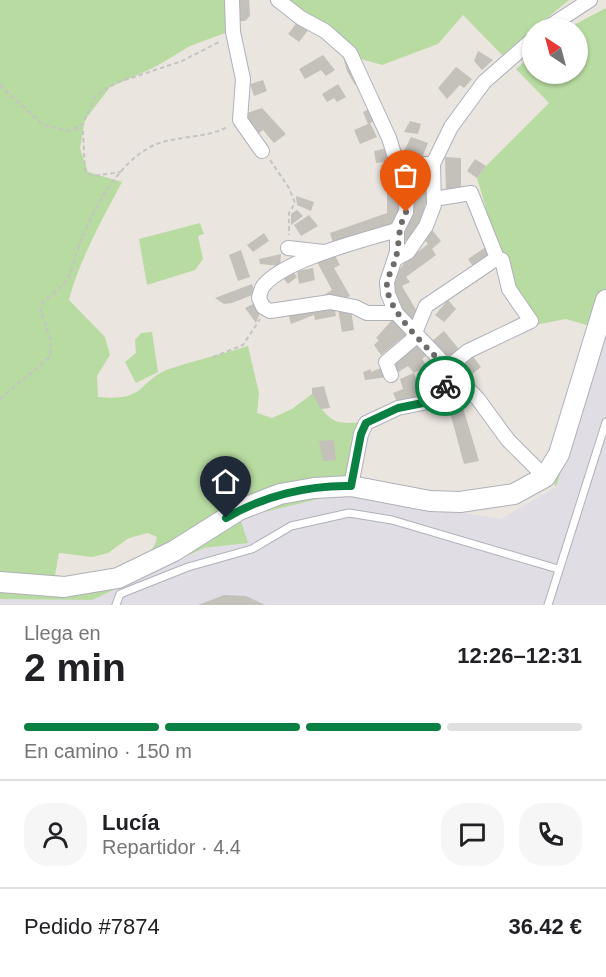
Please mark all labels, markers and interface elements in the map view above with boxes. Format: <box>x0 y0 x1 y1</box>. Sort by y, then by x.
north arrow <box>522 18 588 84</box>
map controls <box>522 18 588 84</box>
pin <box>380 150 431 212</box>
icon: bag <box>389 159 422 192</box>
courier <box>415 356 475 416</box>
icon: bike <box>429 370 462 403</box>
pin <box>200 456 251 518</box>
icon: home <box>209 465 242 498</box>
text: Llega en <box>24 622 101 644</box>
text: 12:26–12:31 <box>457 643 582 668</box>
text: 2 min <box>24 646 126 689</box>
text: En camino · 150 m <box>24 740 192 762</box>
button: person <box>24 803 87 866</box>
button: chat <box>441 803 504 866</box>
button: phone <box>519 803 582 866</box>
text: Lucía <box>102 810 159 835</box>
text: Repartidor · 4.4 <box>102 836 241 858</box>
text: Pedido #7874 <box>24 914 160 939</box>
text: 36.42 € <box>509 914 582 939</box>

